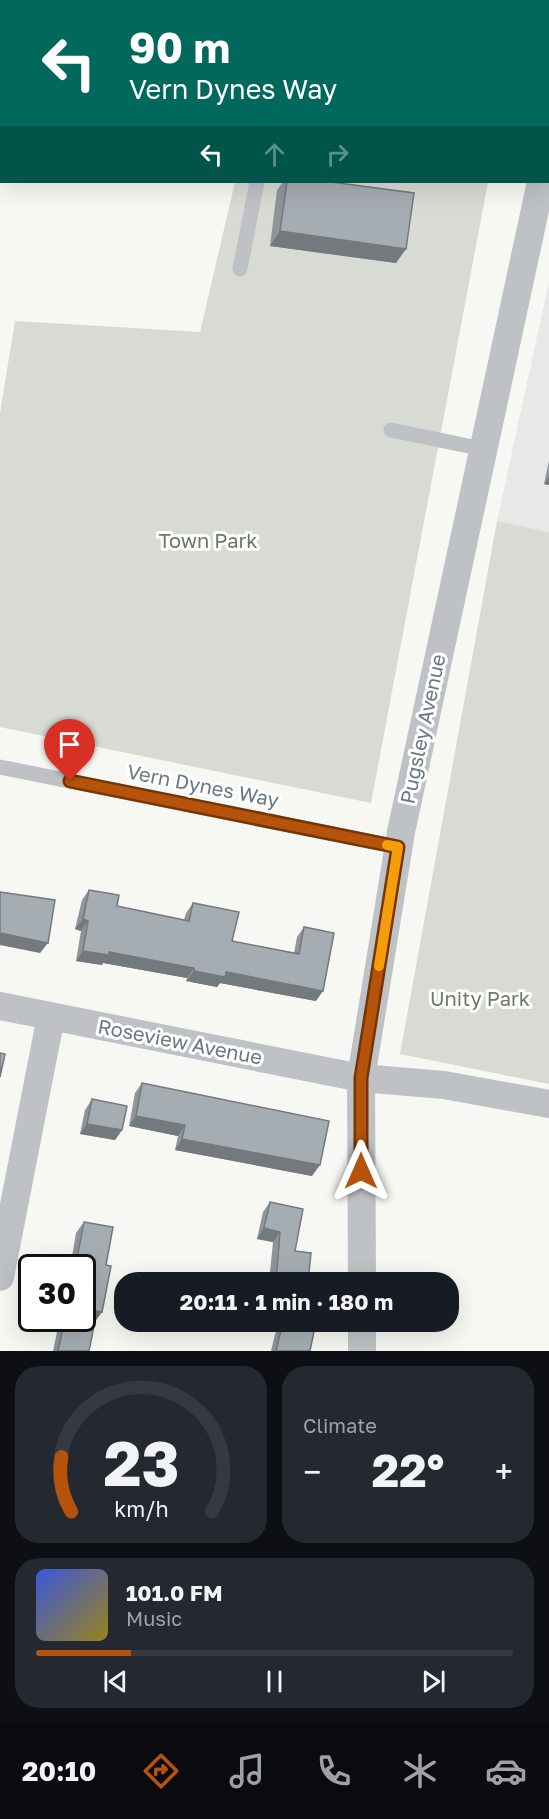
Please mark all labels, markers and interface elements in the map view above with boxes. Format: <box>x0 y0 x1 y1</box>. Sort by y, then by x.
text: 90 m <box>129 22 230 72</box>
icon: left <box>30 24 108 102</box>
text: Vern Dynes Way <box>129 73 337 105</box>
icon: left <box>195 138 228 171</box>
icon: ahead <box>258 138 291 171</box>
icon: right <box>321 138 354 171</box>
park label: Town Park <box>158 528 258 552</box>
street label: Pugsley Avenue <box>394 652 450 806</box>
pin <box>44 719 95 781</box>
icon: arrive <box>53 728 86 761</box>
street label: Vern Dynes Way <box>125 759 281 812</box>
park label: Unity Park <box>430 986 530 1010</box>
street label: Roseview Avenue <box>96 1013 264 1069</box>
position arrow <box>329 1139 393 1203</box>
speed limit sign: 30 <box>18 1254 96 1332</box>
text: 20:11 · 1 min · 180 m <box>180 1288 393 1315</box>
text: Climate <box>303 1413 377 1437</box>
text: 23 <box>103 1425 179 1500</box>
text: 22° <box>372 1443 444 1497</box>
text: − <box>303 1452 321 1491</box>
text: + <box>495 1452 513 1491</box>
text: km/h <box>114 1496 168 1522</box>
text: 101.0 FM <box>126 1579 222 1606</box>
text: Music <box>126 1606 182 1630</box>
icon: previous <box>99 1665 132 1698</box>
icon: pause <box>258 1665 291 1698</box>
icon: next <box>417 1665 450 1698</box>
icon: directions <box>140 1750 182 1792</box>
icon: music <box>226 1750 268 1792</box>
icon: phone <box>313 1750 355 1792</box>
icon: climate <box>399 1750 441 1792</box>
icon: car <box>485 1750 527 1792</box>
text: 20:10 <box>22 1755 96 1787</box>

